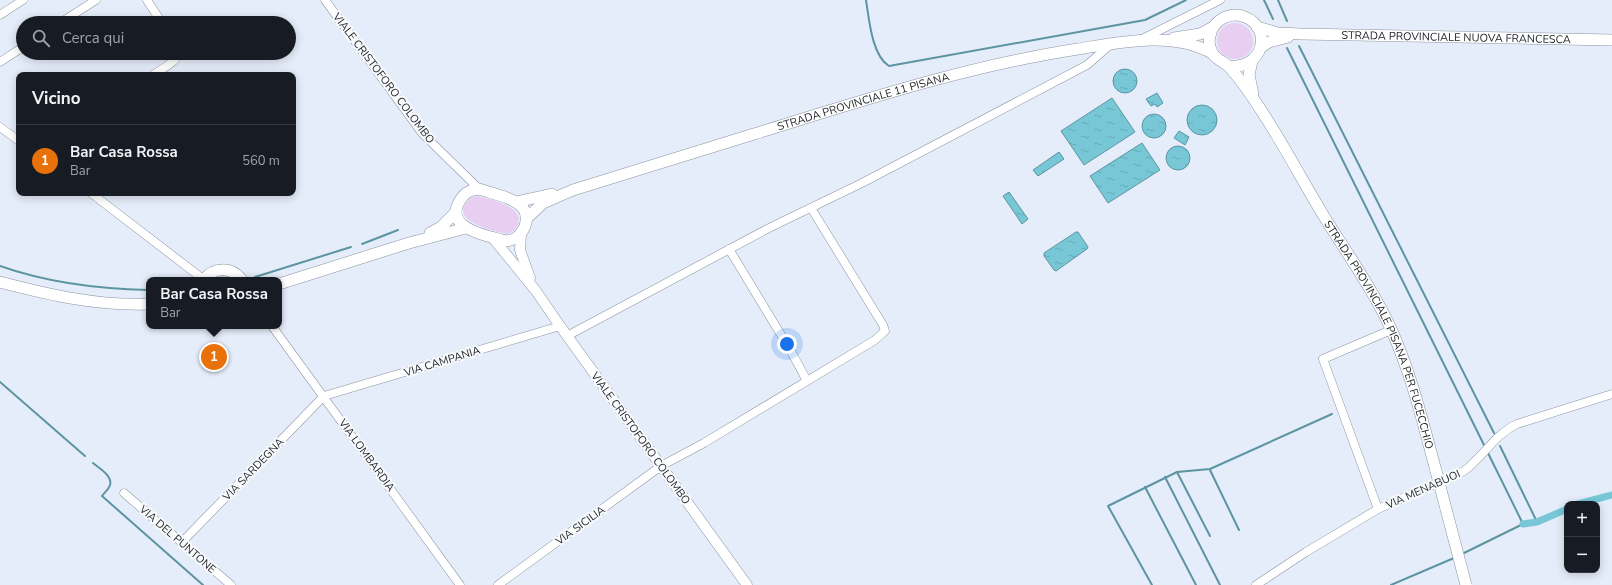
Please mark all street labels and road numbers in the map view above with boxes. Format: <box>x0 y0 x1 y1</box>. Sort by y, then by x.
street label: VIALE CRISTOFORO COLOMBO <box>329 9 438 147</box>
street label: STRADA PROVINCIALE NUOVA FRANCESCA <box>1341 28 1571 47</box>
street label: STRADA PROVINCIALE 11 PISANA <box>775 69 951 134</box>
street label: STRADA PROVINCIALE PISANA PER FUCECCHIO <box>1320 218 1437 451</box>
street label: VIA CAMPANIA <box>401 343 482 380</box>
street label: VIALE CRISTOFORO COLOMBO <box>587 368 694 507</box>
street label: VIA LOMBARDIA <box>335 415 398 495</box>
street label: VIA SARDEGNA <box>219 435 287 505</box>
street label: VIA MENABUOI <box>1383 466 1463 513</box>
street label: VIA DEL PUNTONE <box>135 501 219 577</box>
street label: VIA SICILIA <box>552 502 608 549</box>

